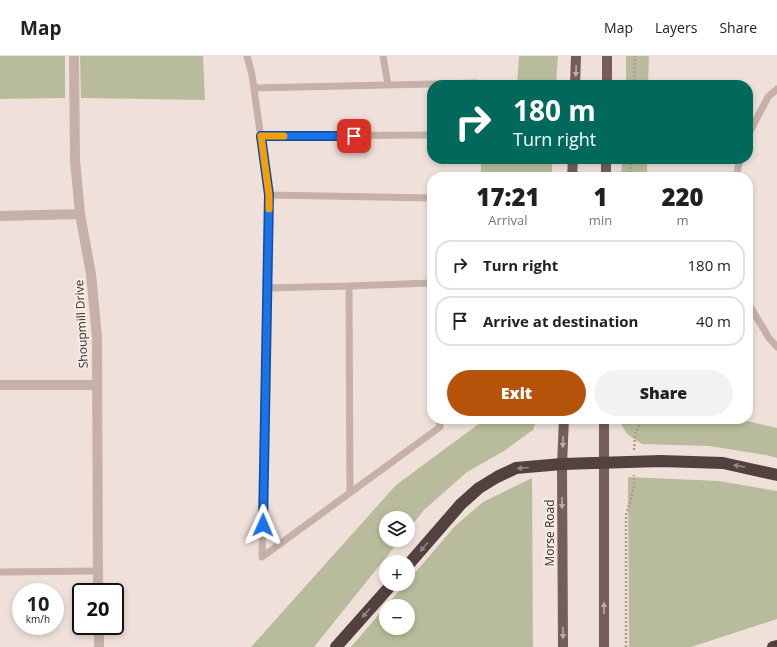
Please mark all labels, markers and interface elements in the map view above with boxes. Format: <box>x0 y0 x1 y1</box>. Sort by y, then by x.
text: Map <box>20 15 61 41</box>
text: Map <box>604 18 633 37</box>
text: Layers <box>655 18 697 37</box>
text: Share <box>719 18 757 37</box>
one-way arrow <box>573 64 579 77</box>
text: 180 m <box>513 91 596 129</box>
icon: right <box>447 96 499 148</box>
pin <box>337 119 371 153</box>
icon: arrive <box>343 125 365 147</box>
text: Turn right <box>513 127 596 151</box>
text: 17:21 <box>476 180 540 213</box>
text: 1 <box>593 180 608 213</box>
text: 220 <box>661 180 704 213</box>
text: Arrival <box>488 211 527 229</box>
text: min <box>589 211 612 229</box>
text: m <box>677 211 689 229</box>
icon: right <box>449 254 471 276</box>
text: Turn right <box>483 255 558 275</box>
text: 180 m <box>687 255 731 275</box>
street label: Shoupmill Drive <box>70 279 92 369</box>
icon: arrive <box>449 310 471 332</box>
text: Arrive at destination <box>483 311 638 331</box>
text: 40 m <box>696 311 731 331</box>
button: Exit <box>447 370 586 416</box>
button: Share <box>594 370 733 416</box>
one-way arrow <box>560 436 566 449</box>
one-way arrow <box>733 463 745 469</box>
one-way arrow <box>517 464 529 471</box>
one-way arrow <box>559 497 565 510</box>
street label: Morse Road <box>541 499 558 567</box>
position arrow <box>242 504 284 546</box>
map controls <box>379 511 415 635</box>
button: layers <box>379 511 415 547</box>
one-way arrow <box>419 542 428 552</box>
button: + <box>379 555 415 591</box>
speed limit sign: 20 <box>72 583 124 635</box>
text: 10 <box>27 590 49 617</box>
button: − <box>379 599 415 635</box>
one-way arrow <box>601 601 607 614</box>
one-way arrow <box>362 609 371 618</box>
text: km/h <box>26 612 50 626</box>
one-way arrow <box>560 627 566 640</box>

